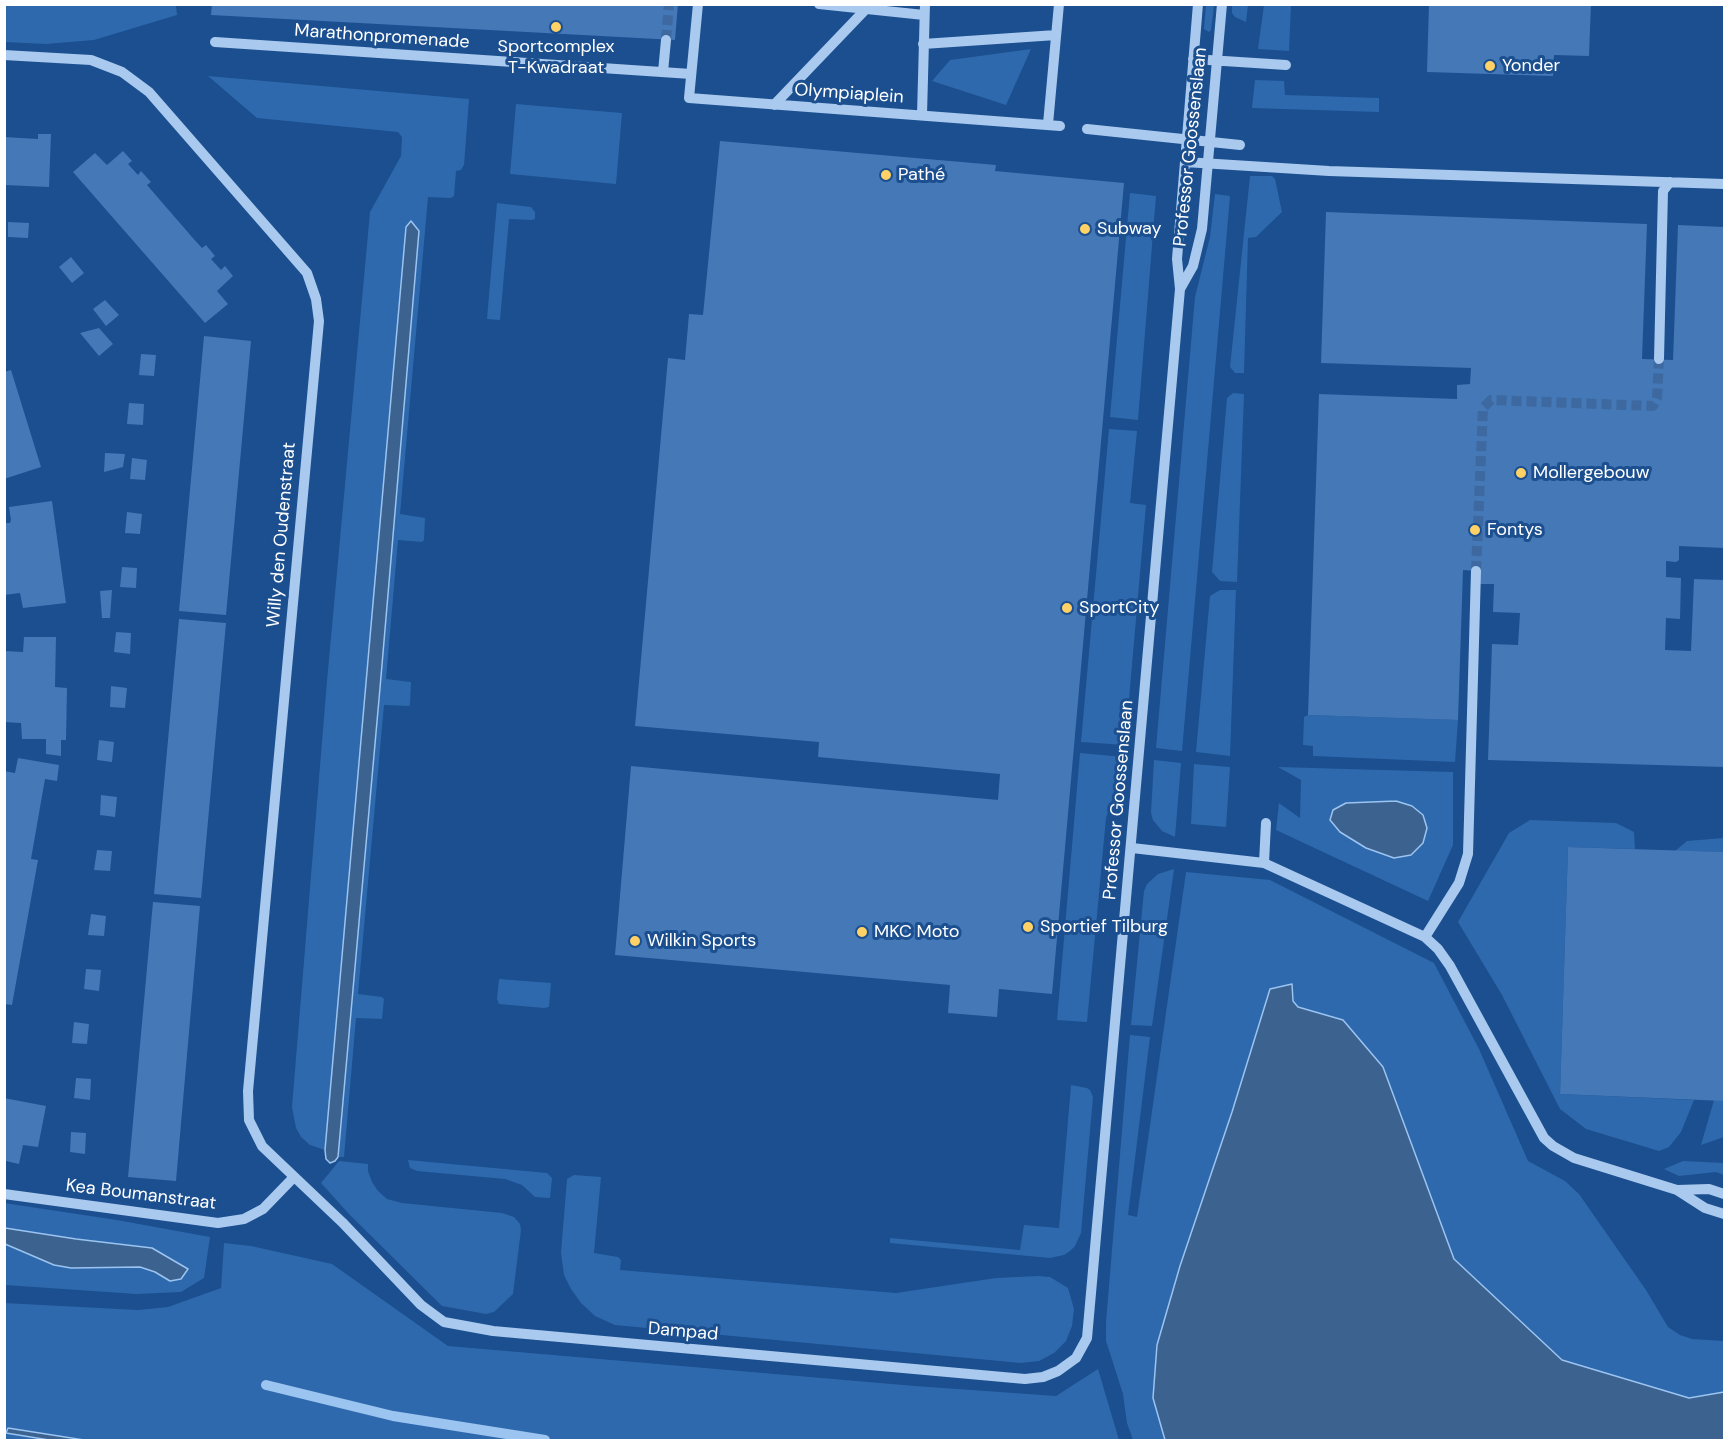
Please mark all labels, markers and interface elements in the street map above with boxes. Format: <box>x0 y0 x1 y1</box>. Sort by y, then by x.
street label: Marathonpromenade <box>294 20 470 54</box>
marker: Sportcomplex T-Kwadraat <box>549 20 563 34</box>
place label: Sportcomplex T-Kwadraat <box>498 36 614 78</box>
street label: Professor Goossenslaan <box>1170 46 1212 248</box>
place label: Yonder <box>1502 55 1560 77</box>
marker: Yonder <box>1483 59 1497 73</box>
street label: Olympiaplein <box>794 79 904 109</box>
place label: Pathé <box>898 164 945 186</box>
marker: Pathé <box>879 168 893 182</box>
place label: Subway <box>1097 218 1162 240</box>
marker: Subway <box>1078 222 1092 236</box>
street label: Willy den Oudenstraat <box>263 441 301 629</box>
place label: Mollergebouw <box>1533 462 1649 484</box>
marker: Mollergebouw <box>1514 466 1528 480</box>
place label: Fontys <box>1487 519 1543 541</box>
marker: Fontys <box>1468 523 1482 537</box>
place label: SportCity <box>1079 597 1159 619</box>
marker: SportCity <box>1060 601 1074 615</box>
street label: Professor Goossenslaan <box>1100 699 1138 901</box>
place label: Sportief Tilburg <box>1040 916 1168 938</box>
marker: Sportief Tilburg <box>1021 920 1035 934</box>
place label: MKC Moto <box>874 921 960 943</box>
marker: MKC Moto <box>855 925 869 939</box>
place label: Wilkin Sports <box>647 930 756 952</box>
marker: Wilkin Sports <box>628 934 642 948</box>
street label: Kea Boumanstraat <box>65 1175 217 1215</box>
street label: Dampad <box>647 1318 719 1346</box>

